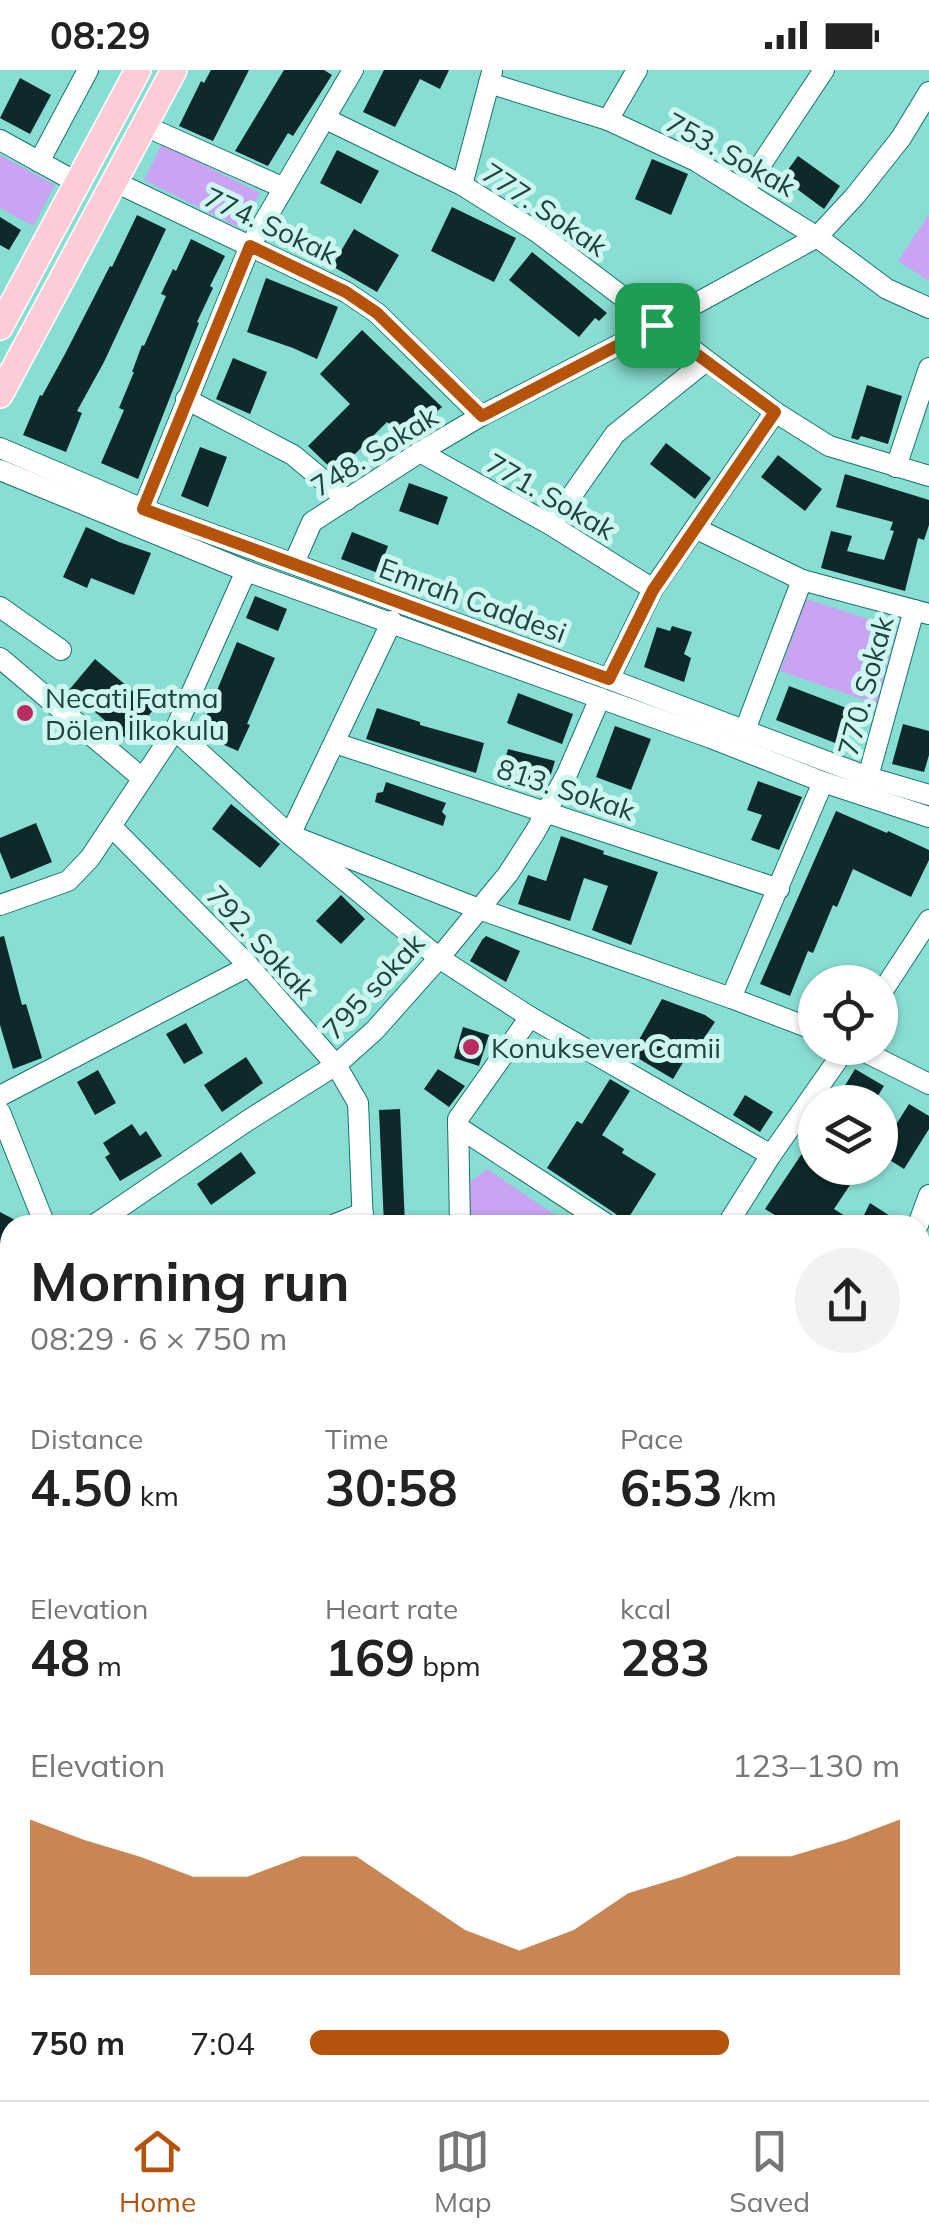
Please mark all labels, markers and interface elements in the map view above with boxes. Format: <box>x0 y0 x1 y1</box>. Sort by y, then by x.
text: 08:29 <box>50 11 151 59</box>
street label: 753. Sokak <box>660 104 803 204</box>
street label: 777. Sokak <box>476 155 615 264</box>
street label: 774. Sokak <box>199 179 344 271</box>
pin <box>615 283 700 368</box>
icon: arrive <box>630 298 685 353</box>
street label: 748. Sokak <box>304 398 444 504</box>
street label: 771. Sokak <box>480 445 622 547</box>
street label: Emrah Caddesi <box>375 550 571 650</box>
street label: 770. Sokak <box>830 612 901 760</box>
place label: Necati Fatma Dölen İlkokulu <box>45 680 225 747</box>
marker: Necati Fatma Dölen İlkokulu <box>14 702 36 724</box>
street label: 813. Sokak <box>493 750 640 828</box>
street label: 792. Sokak <box>199 878 323 1007</box>
street label: 795 sokak <box>315 925 432 1047</box>
map controls <box>798 965 898 1185</box>
button: locate <box>798 965 898 1065</box>
place label: Konuksever Camii <box>491 1030 721 1065</box>
marker: Konuksever Camii <box>460 1036 482 1058</box>
button: layers <box>798 1085 898 1185</box>
text: Morning run <box>30 1246 350 1315</box>
button: share <box>795 1248 900 1353</box>
text: 08:29 · 6 × 750 m <box>30 1318 287 1358</box>
text: Distance <box>30 1421 143 1456</box>
text: Time <box>325 1421 388 1456</box>
text: Pace <box>620 1421 683 1456</box>
text: 4.50 <box>30 1456 132 1519</box>
text: 30:58 <box>325 1456 457 1519</box>
text: 6:53 <box>620 1456 722 1519</box>
text: km <box>132 1478 179 1513</box>
text: /km <box>722 1478 777 1513</box>
text: Elevation <box>30 1591 148 1626</box>
text: Heart rate <box>325 1591 458 1626</box>
text: kcal <box>620 1591 671 1626</box>
text: 48 <box>30 1626 90 1689</box>
text: 169 <box>325 1626 415 1689</box>
text: 283 <box>620 1626 710 1689</box>
text: m <box>90 1648 122 1683</box>
text: bpm <box>415 1648 481 1683</box>
text: Elevation <box>30 1745 165 1785</box>
text: 123–130 m <box>732 1745 900 1785</box>
text: 750 m <box>30 2023 125 2063</box>
text: 7:04 <box>190 2023 255 2063</box>
tab: Home <box>119 2124 196 2219</box>
tab: Map <box>434 2124 492 2219</box>
tab: Saved <box>729 2124 810 2219</box>

